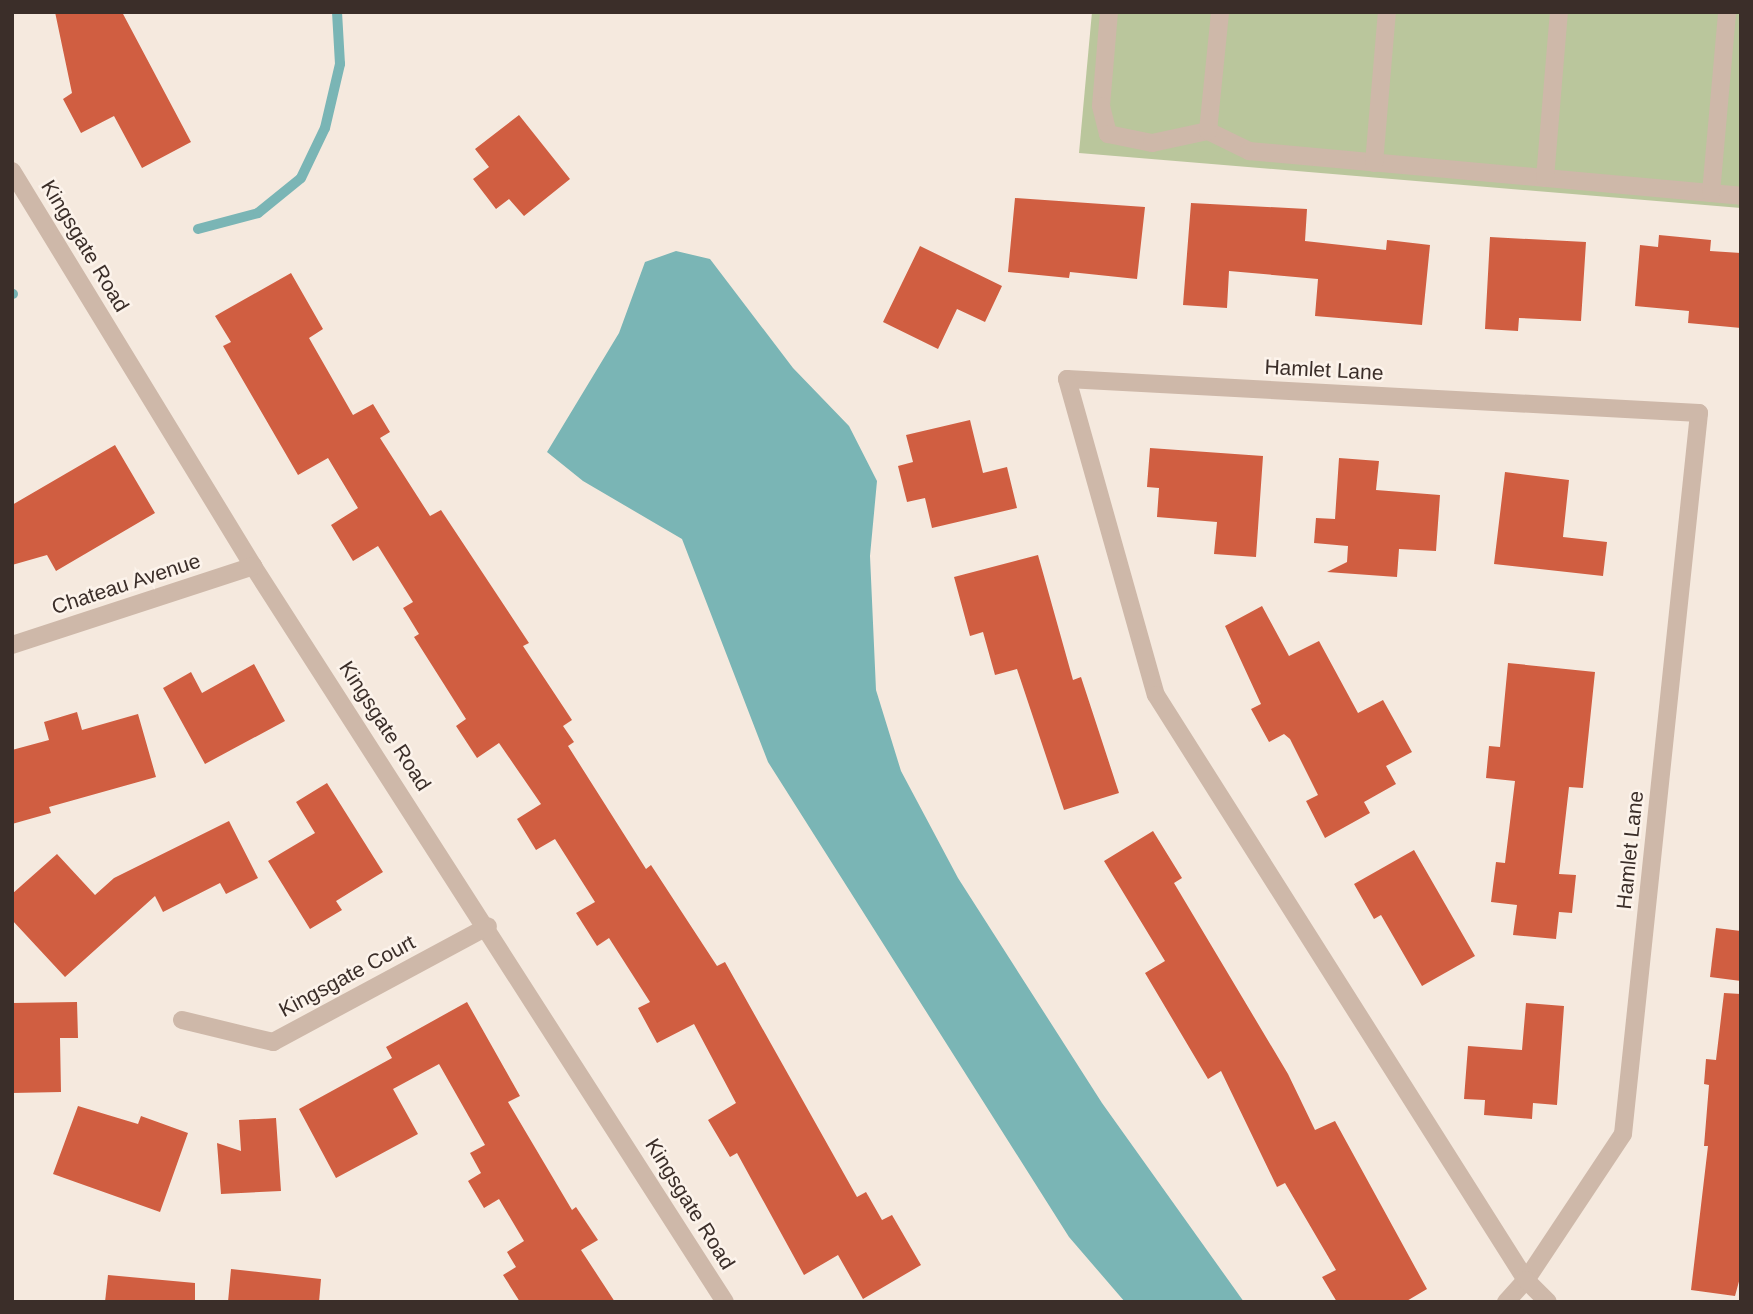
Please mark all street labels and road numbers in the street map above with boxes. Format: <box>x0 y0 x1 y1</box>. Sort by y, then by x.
street label: Kingsgate Road <box>36 175 134 317</box>
street label: Hamlet Lane <box>1264 354 1384 386</box>
street label: Chateau Avenue <box>48 548 204 620</box>
street label: Kingsgate Road <box>334 656 436 796</box>
street label: Hamlet Lane <box>1611 789 1649 911</box>
street label: Kingsgate Court <box>275 930 419 1022</box>
street label: Kingsgate Road <box>640 1134 740 1274</box>

